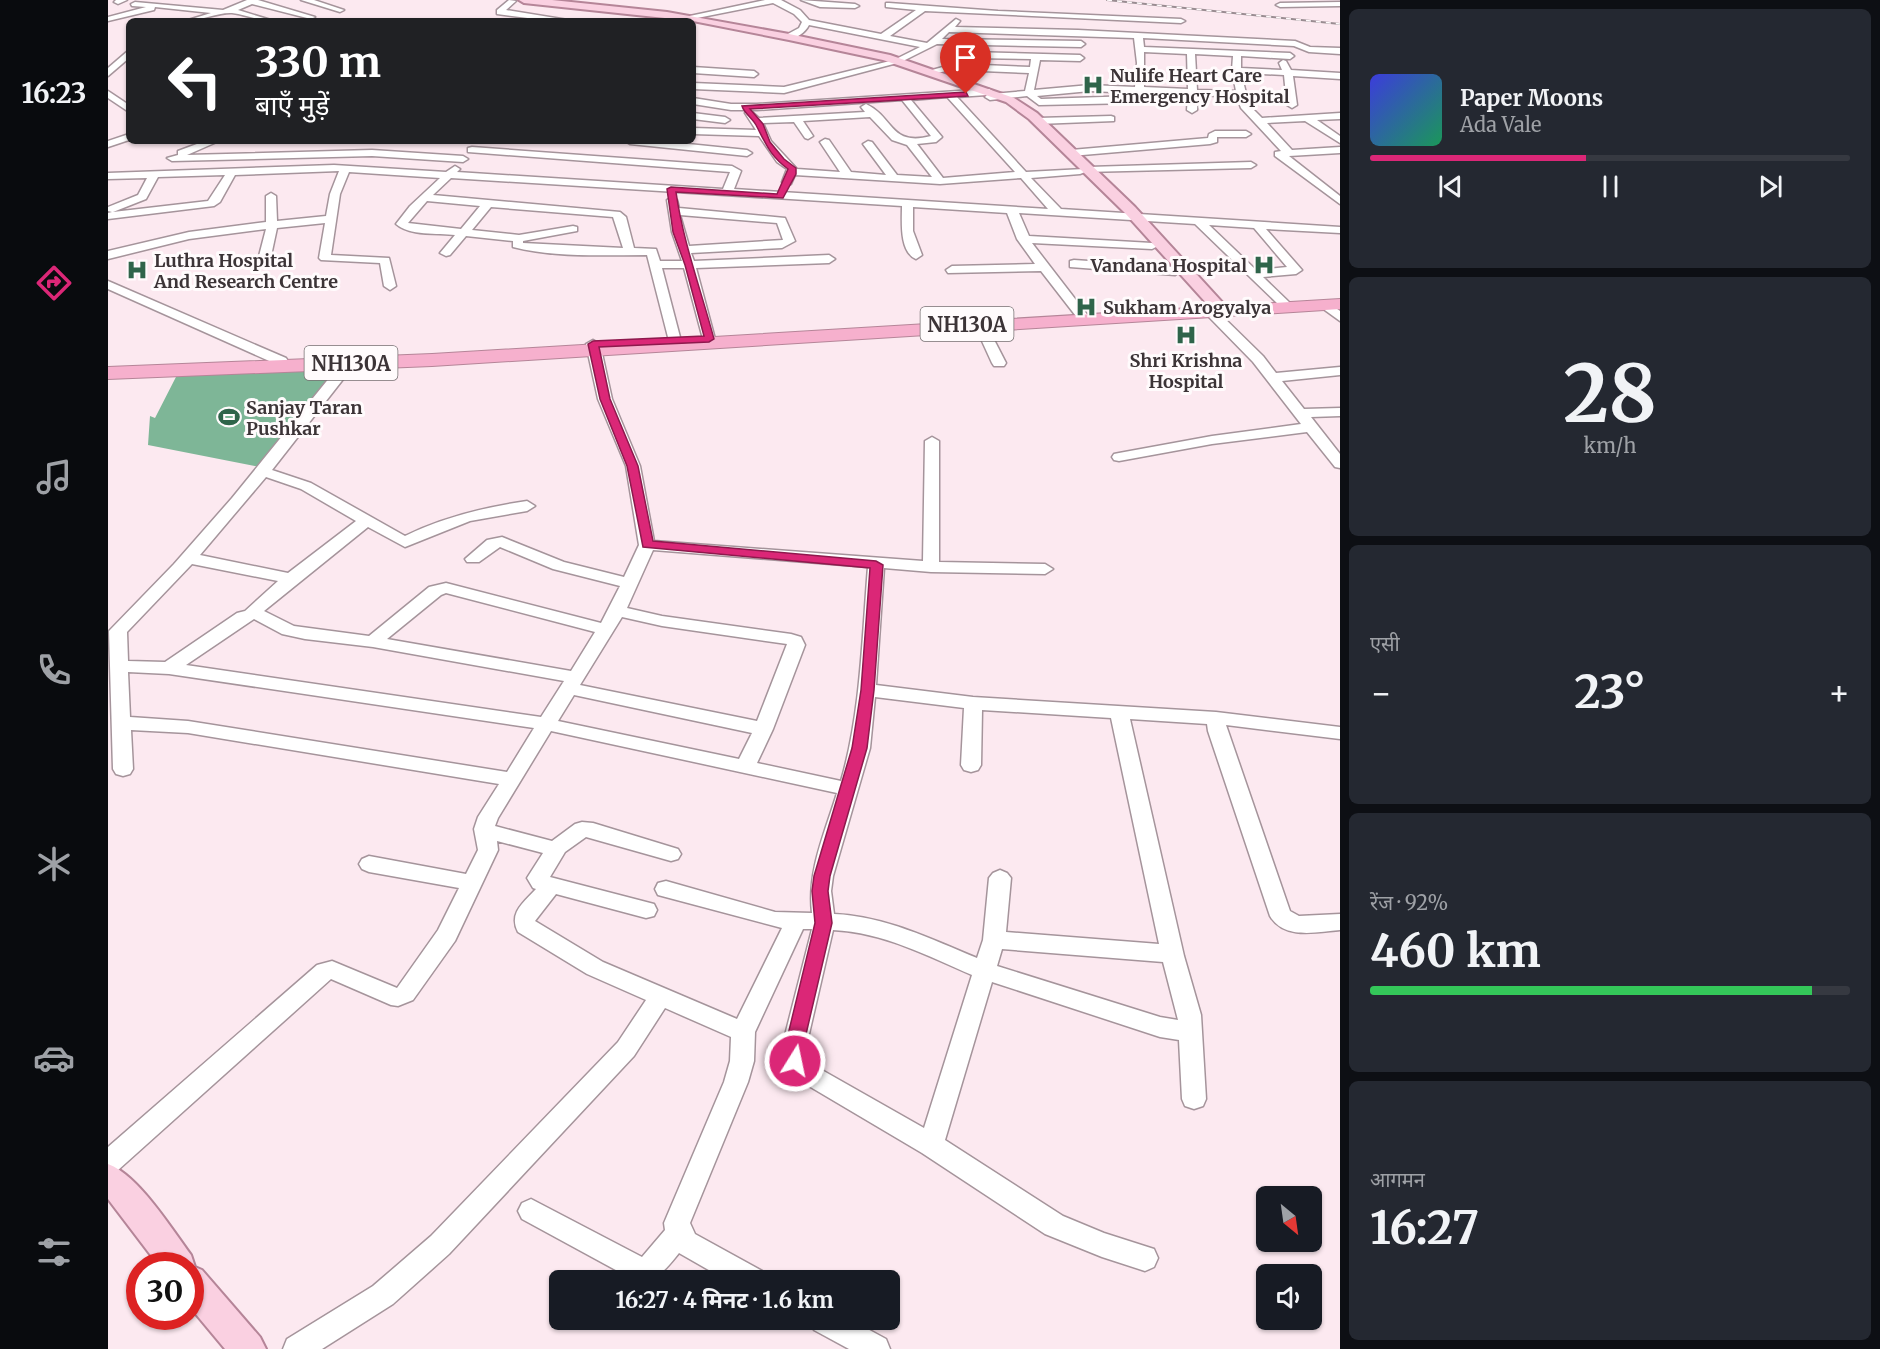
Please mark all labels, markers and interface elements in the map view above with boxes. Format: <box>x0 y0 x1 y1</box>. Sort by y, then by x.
pin <box>940 32 991 94</box>
text: 330 m <box>255 36 381 88</box>
icon: arrive <box>949 41 982 74</box>
icon: left <box>156 42 234 120</box>
place label: Nulife Heart Care Emergency Hospital <box>1110 64 1290 108</box>
hospital icon: Nulife Heart Care Emergency Hospital <box>1081 73 1105 97</box>
text: 16:23 <box>22 76 86 110</box>
text: Paper Moons <box>1460 84 1603 112</box>
text: बाएँ मुड़ें <box>255 88 329 122</box>
text: Ada Vale <box>1460 112 1541 137</box>
icon: previous <box>1434 170 1467 203</box>
icon: pause <box>1594 170 1627 203</box>
icon: next <box>1754 170 1787 203</box>
place label: Luthra Hospital And Research Centre <box>153 249 338 293</box>
hospital icon: Vandana Hospital <box>1252 253 1276 277</box>
place label: Vandana Hospital <box>1090 254 1247 277</box>
hospital icon: Luthra Hospital And Research Centre <box>125 258 149 282</box>
icon: directions <box>33 262 75 304</box>
hospital icon: Sukham Arogyalya <box>1074 295 1098 319</box>
place label: Sukham Arogyalya <box>1103 296 1271 319</box>
road number: NH130A <box>920 307 1014 341</box>
hospital icon: Shri Krishna Hospital <box>1174 323 1198 347</box>
text: 28 <box>1563 345 1657 443</box>
road number: NH130A <box>304 346 398 380</box>
place label: Shri Krishna Hospital <box>1130 349 1242 393</box>
place label: Sanjay Taran Pushkar <box>246 396 362 440</box>
sports icon: Sanjay Taran Pushkar <box>217 405 241 429</box>
text: km/h <box>1584 433 1636 458</box>
icon: music <box>33 456 75 498</box>
text: एसी <box>1370 631 1400 656</box>
icon: phone <box>33 649 75 691</box>
text: 23° <box>1574 664 1646 720</box>
text: − <box>1370 673 1392 714</box>
text: + <box>1828 673 1850 714</box>
icon: climate <box>33 843 75 885</box>
text: रेंज · 92% <box>1370 890 1448 915</box>
text: 460 km <box>1370 923 1541 979</box>
position arrow <box>763 1029 827 1093</box>
icon: car <box>33 1037 75 1079</box>
text: आगमन <box>1370 1167 1425 1192</box>
north arrow <box>1256 1186 1322 1252</box>
map controls <box>1256 1186 1322 1330</box>
text: 16:27 <box>1370 1200 1479 1256</box>
icon: filters <box>33 1231 75 1273</box>
speed limit sign: 30 <box>126 1252 204 1330</box>
button: sound <box>1256 1264 1322 1330</box>
text: 16:27 · 4 मिनट · 1.6 km <box>615 1286 834 1314</box>

